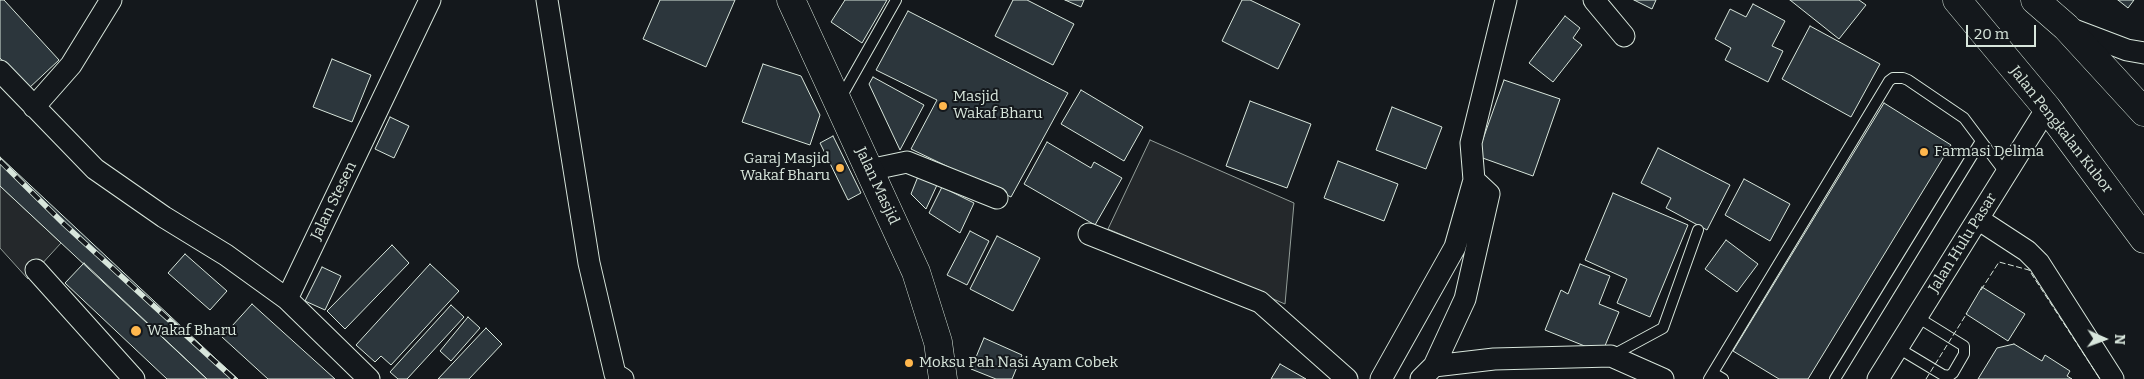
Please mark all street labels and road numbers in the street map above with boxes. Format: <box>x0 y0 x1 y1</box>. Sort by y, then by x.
street label: Jalan Pengkalan Kubor <box>2006 63 2116 197</box>
street label: Jalan Masjid <box>851 144 903 228</box>
street label: Jalan Stesen <box>307 159 361 243</box>
street label: Jalan Hulu Pasar <box>1925 190 2001 296</box>

